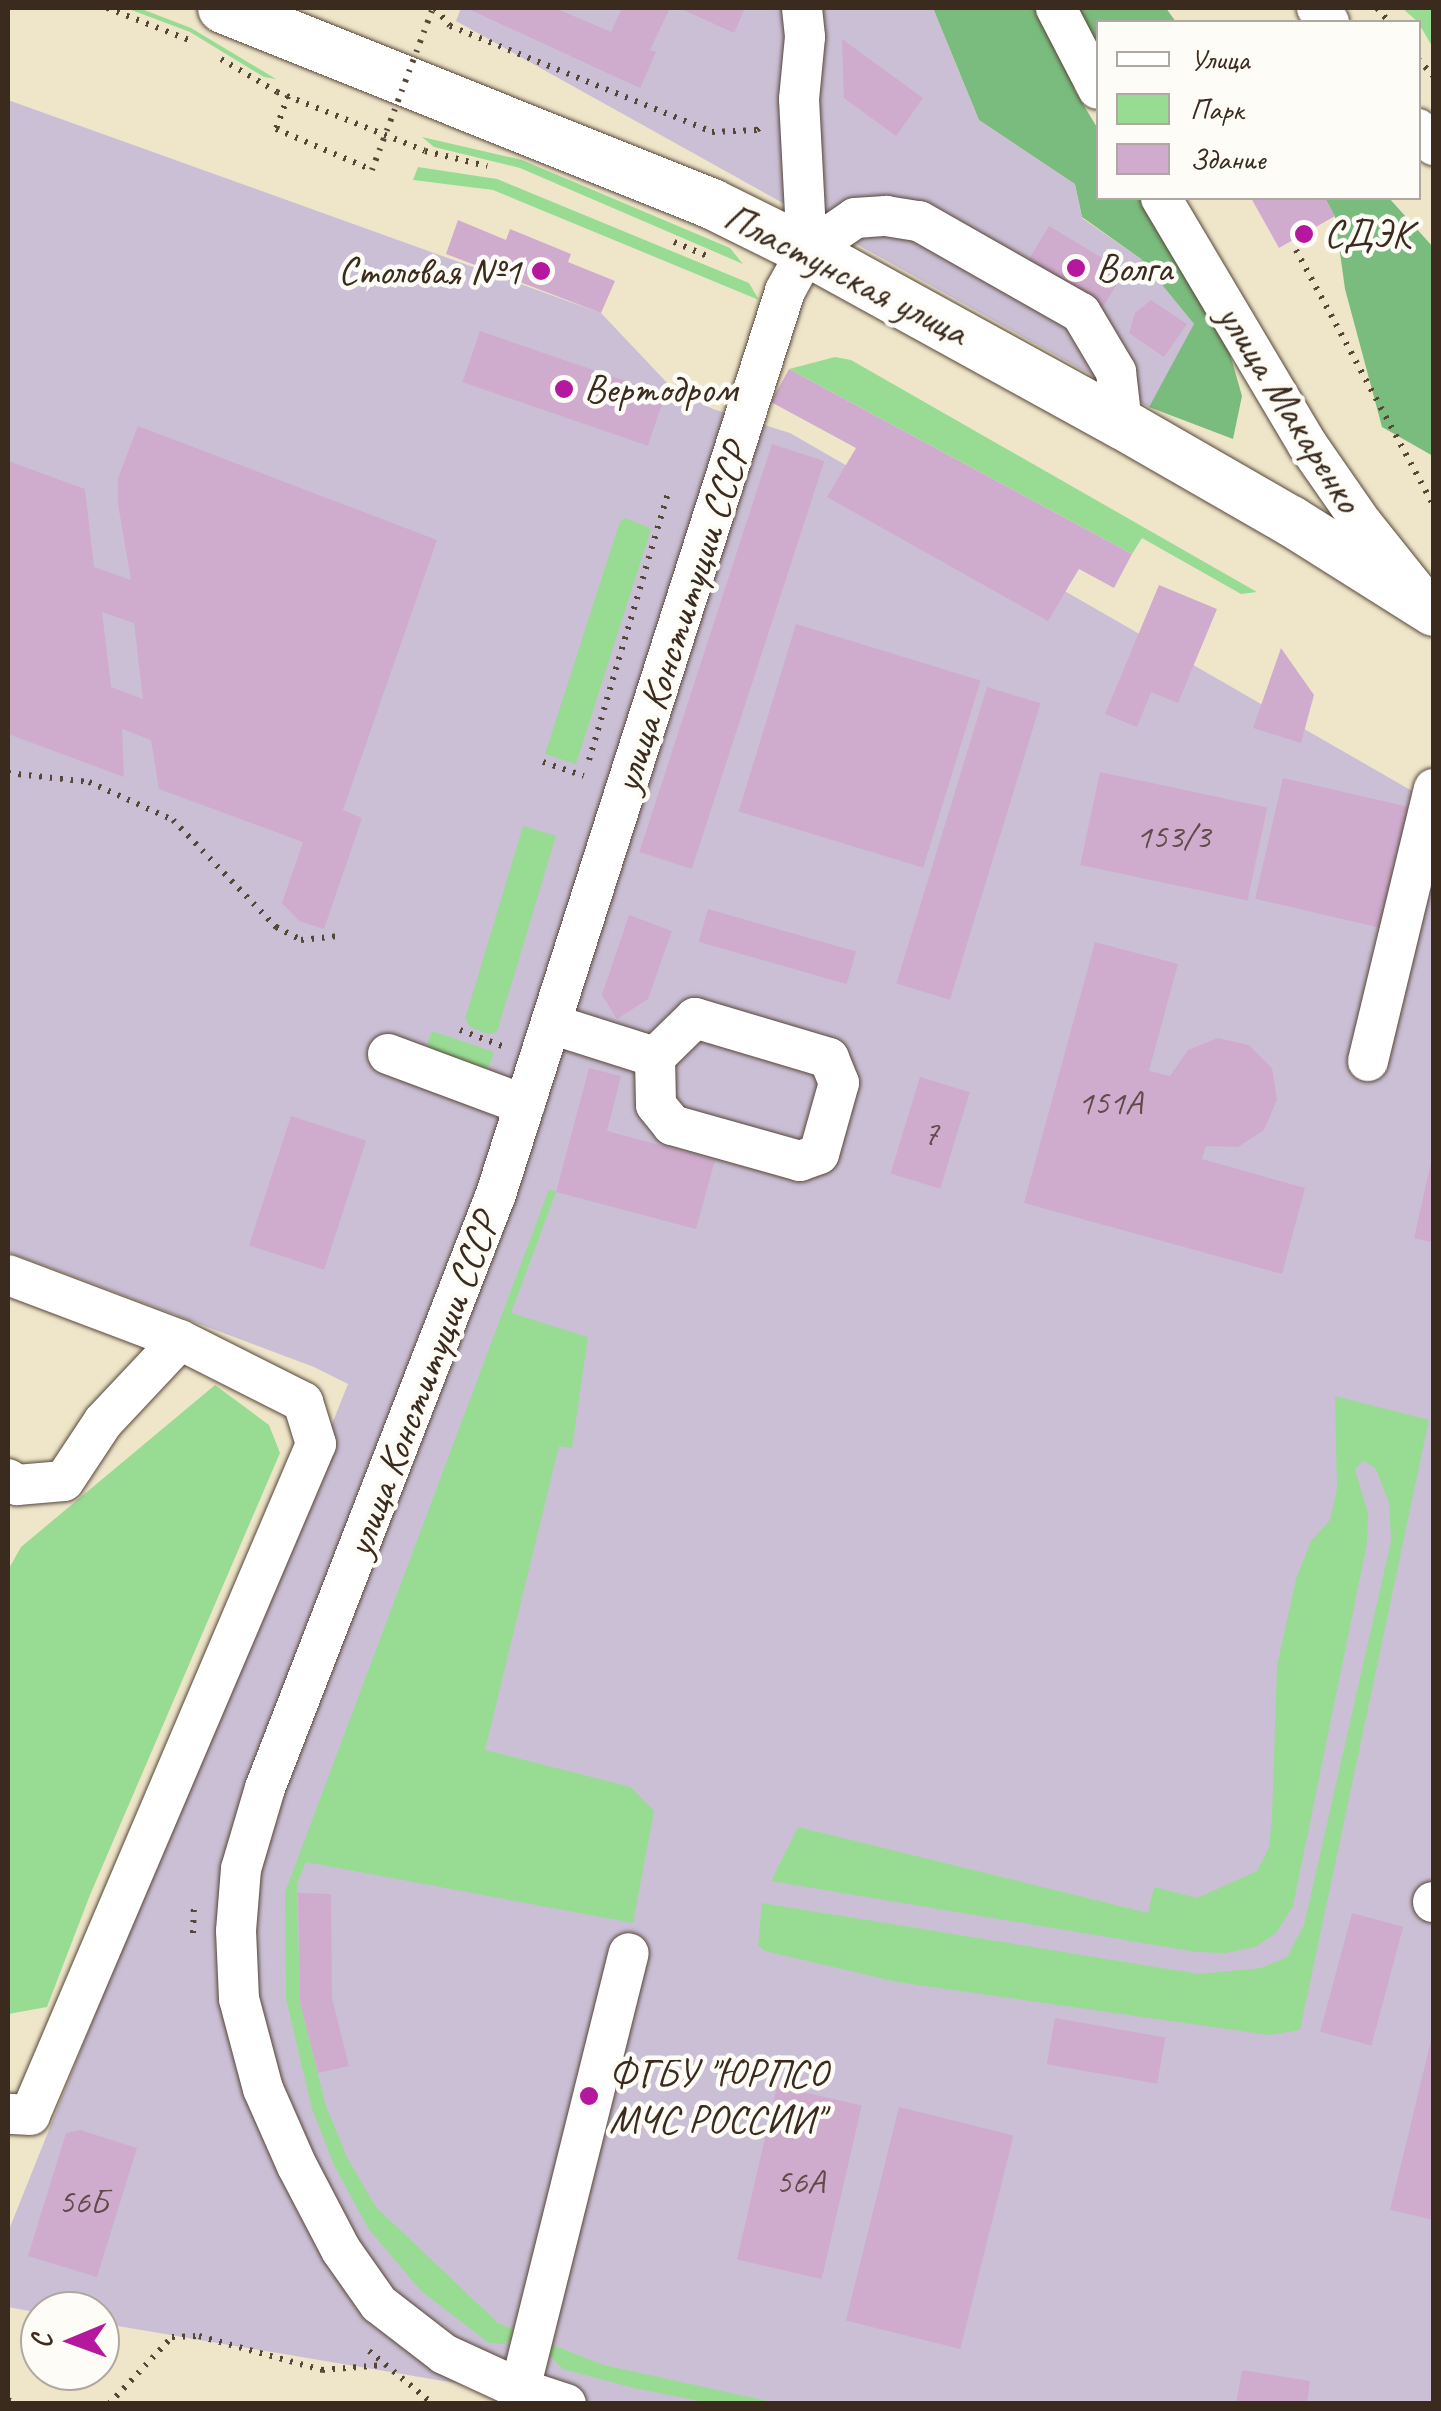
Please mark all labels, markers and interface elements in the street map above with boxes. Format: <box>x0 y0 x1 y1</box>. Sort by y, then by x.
legend <box>1096 20 1421 200</box>
text: Улица <box>1190 40 1249 78</box>
text: Парк <box>1190 90 1244 128</box>
text: Здание <box>1190 140 1265 178</box>
street label: Пластунская улица <box>716 192 976 356</box>
place label: СДЭК <box>1324 210 1412 258</box>
marker: СДЭК <box>1293 223 1315 245</box>
place label: Волга <box>1096 244 1172 292</box>
place label: Столовая №1 <box>338 247 521 295</box>
marker: Волга <box>1065 257 1087 279</box>
marker: Столовая №1 <box>530 260 552 282</box>
street label: улица Макаренко <box>1207 295 1373 521</box>
place label: Вертодром <box>584 365 737 413</box>
marker: Вертодром <box>553 378 575 400</box>
street label: улица Конституции СССР <box>603 441 759 795</box>
house number: 153/3 <box>1136 816 1210 858</box>
house number: 151А <box>1078 1082 1142 1124</box>
house number: 7 <box>923 1112 939 1154</box>
street label: улица Конституции СССР <box>336 1210 508 1560</box>
place label: ФГБУ "ЮРПСО МЧС РОССИИ" <box>609 2049 827 2143</box>
marker: ФГБУ "ЮРПСО МЧС РОССИИ" <box>578 2085 600 2107</box>
house number: 56А <box>775 2161 825 2203</box>
house number: 56Б <box>58 2181 108 2223</box>
north arrow <box>20 2291 120 2391</box>
text: С <box>24 2334 59 2349</box>

